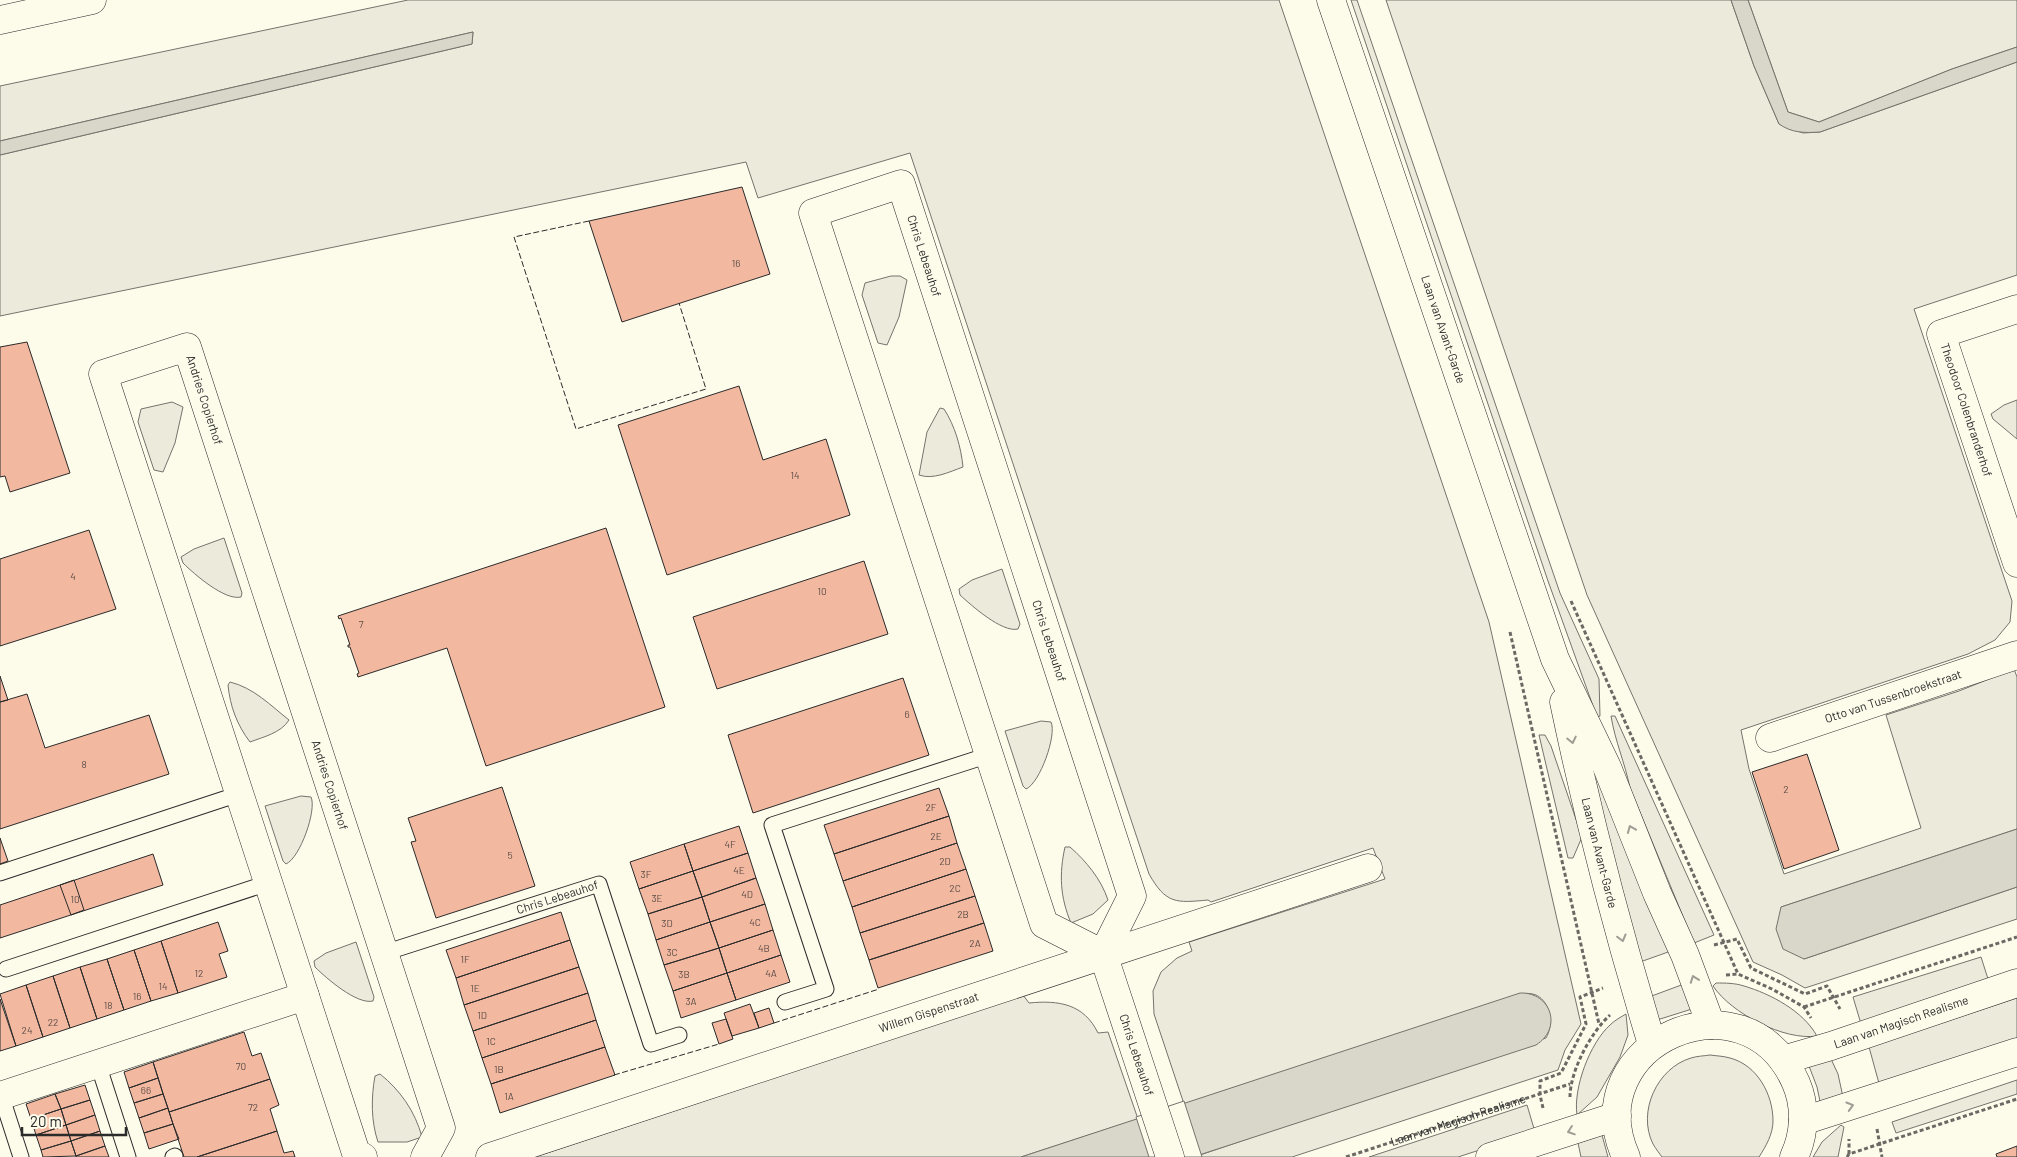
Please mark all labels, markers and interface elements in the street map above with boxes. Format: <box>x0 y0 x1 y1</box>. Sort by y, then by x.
street label: Chris Lebeauhof <box>905 213 945 298</box>
house number: 16 <box>732 257 740 269</box>
street label: Laan van Avant-Garde <box>1419 273 1469 385</box>
street label: Theodoor Colenbranderhof <box>1938 341 1996 478</box>
street label: Andries Copierhof <box>184 353 226 446</box>
house number: 14 <box>790 469 800 481</box>
house number: 4 <box>70 570 76 582</box>
house number: 10 <box>817 585 827 597</box>
street label: Chris Lebeauhof <box>1030 598 1070 683</box>
house number: 7 <box>359 618 364 630</box>
street label: Otto van Tussenbroekstraat <box>1823 666 1963 725</box>
house number: 6 <box>904 708 910 720</box>
one-way arrow <box>1566 736 1577 745</box>
street label: Andries Copierhof <box>309 738 352 831</box>
house number: 8 <box>81 758 87 770</box>
house number: 2 <box>1783 783 1789 795</box>
street label: Laan van Avant-Garde <box>1580 796 1621 909</box>
house number: 2F <box>925 801 937 813</box>
one-way arrow <box>1627 825 1638 834</box>
house number: 2E <box>930 830 942 842</box>
house number: 4F <box>724 838 736 850</box>
house number: 5 <box>507 849 513 861</box>
house number: 2D <box>939 855 951 867</box>
house number: 4E <box>733 864 745 876</box>
house number: 3F <box>641 868 652 880</box>
street label: Chris Lebeauhof <box>514 877 600 916</box>
house number: 2C <box>949 882 961 894</box>
house number: 4D <box>741 888 753 900</box>
house number: 3E <box>651 892 663 904</box>
house number: 10 <box>70 893 80 905</box>
house number: 2B <box>957 908 969 920</box>
house number: 4C <box>749 916 761 928</box>
house number: 3D <box>661 917 673 929</box>
one-way arrow <box>1616 934 1627 943</box>
house number: 2A <box>969 937 981 949</box>
house number: 4B <box>758 942 770 954</box>
house number: 3C <box>666 946 678 958</box>
house number: 1F <box>460 953 470 965</box>
house number: 12 <box>195 967 203 979</box>
house number: 4A <box>765 967 777 979</box>
house number: 3B <box>678 968 690 980</box>
one-way arrow <box>1690 975 1700 984</box>
house number: 14 <box>158 980 168 992</box>
house number: 1E <box>470 982 480 994</box>
street label: Willem Gispenstraat <box>877 989 980 1035</box>
house number: 16 <box>133 990 141 1002</box>
street label: Laan van Magisch Realisme <box>1832 992 1970 1051</box>
house number: 3A <box>685 995 697 1007</box>
house number: 18 <box>104 999 112 1011</box>
house number: 1D <box>477 1009 487 1021</box>
street label: Chris Lebeauhof <box>1117 1012 1157 1097</box>
house number: 22 <box>48 1016 58 1028</box>
house number: 24 <box>22 1024 32 1036</box>
house number: 1C <box>486 1035 496 1047</box>
house number: 70 <box>236 1060 246 1072</box>
house number: 1B <box>494 1063 504 1075</box>
house number: 66 <box>141 1084 151 1096</box>
house number: 1A <box>504 1090 514 1102</box>
street label: Laan van Magisch Realisme <box>1389 1091 1527 1148</box>
house number: 72 <box>248 1101 258 1113</box>
one-way arrow <box>1845 1101 1854 1112</box>
scale bar <box>22 1104 126 1136</box>
text: 20 m <box>30 1112 62 1130</box>
one-way arrow <box>1567 1125 1575 1135</box>

